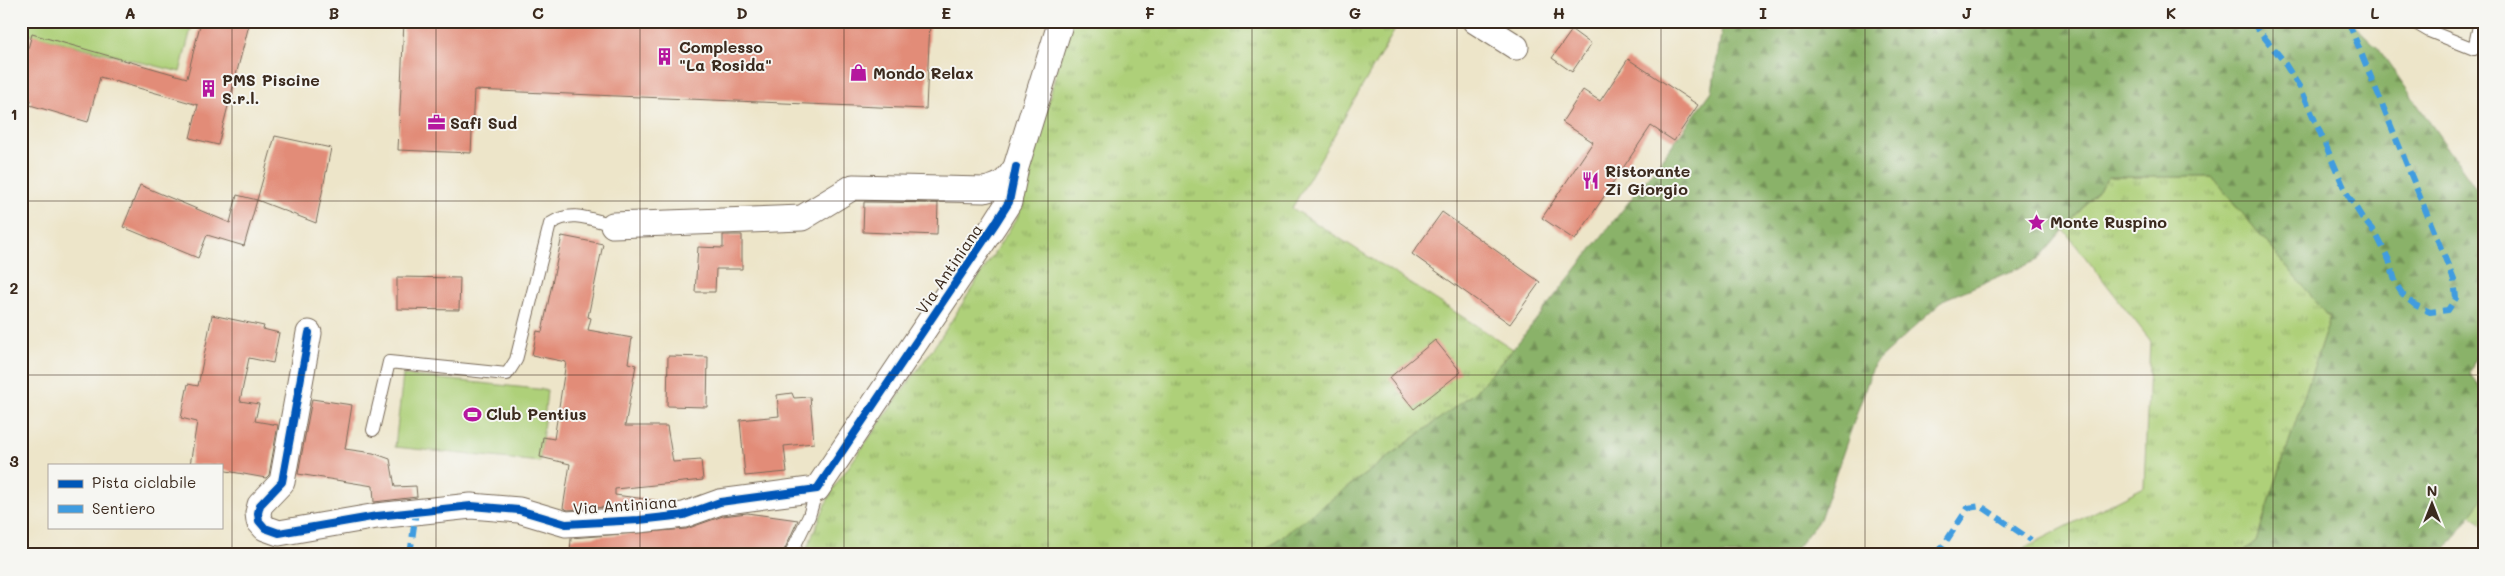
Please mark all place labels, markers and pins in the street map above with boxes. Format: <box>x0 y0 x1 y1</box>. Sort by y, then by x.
place label: Complesso "La Rosida" <box>679 36 772 75</box>
building icon: Complesso "La Rosida" <box>655 46 675 66</box>
place label: Mondo Relax <box>873 62 974 83</box>
shop icon: Mondo Relax <box>849 63 869 83</box>
place label: PMS Piscine S.r.l. <box>222 69 320 108</box>
building icon: PMS Piscine S.r.l. <box>198 79 218 99</box>
place label: Safi Sud <box>450 112 517 133</box>
office icon: Safi Sud <box>426 113 446 133</box>
place label: Ristorante Zi Giorgio <box>1605 160 1690 199</box>
restaurant icon: Ristorante Zi Giorgio <box>1581 170 1601 190</box>
place label: Monte Ruspino <box>2050 211 2167 232</box>
place icon: Monte Ruspino <box>2026 212 2046 232</box>
place label: Club Pentius <box>486 403 587 424</box>
sports icon: Club Pentius <box>462 404 482 424</box>

